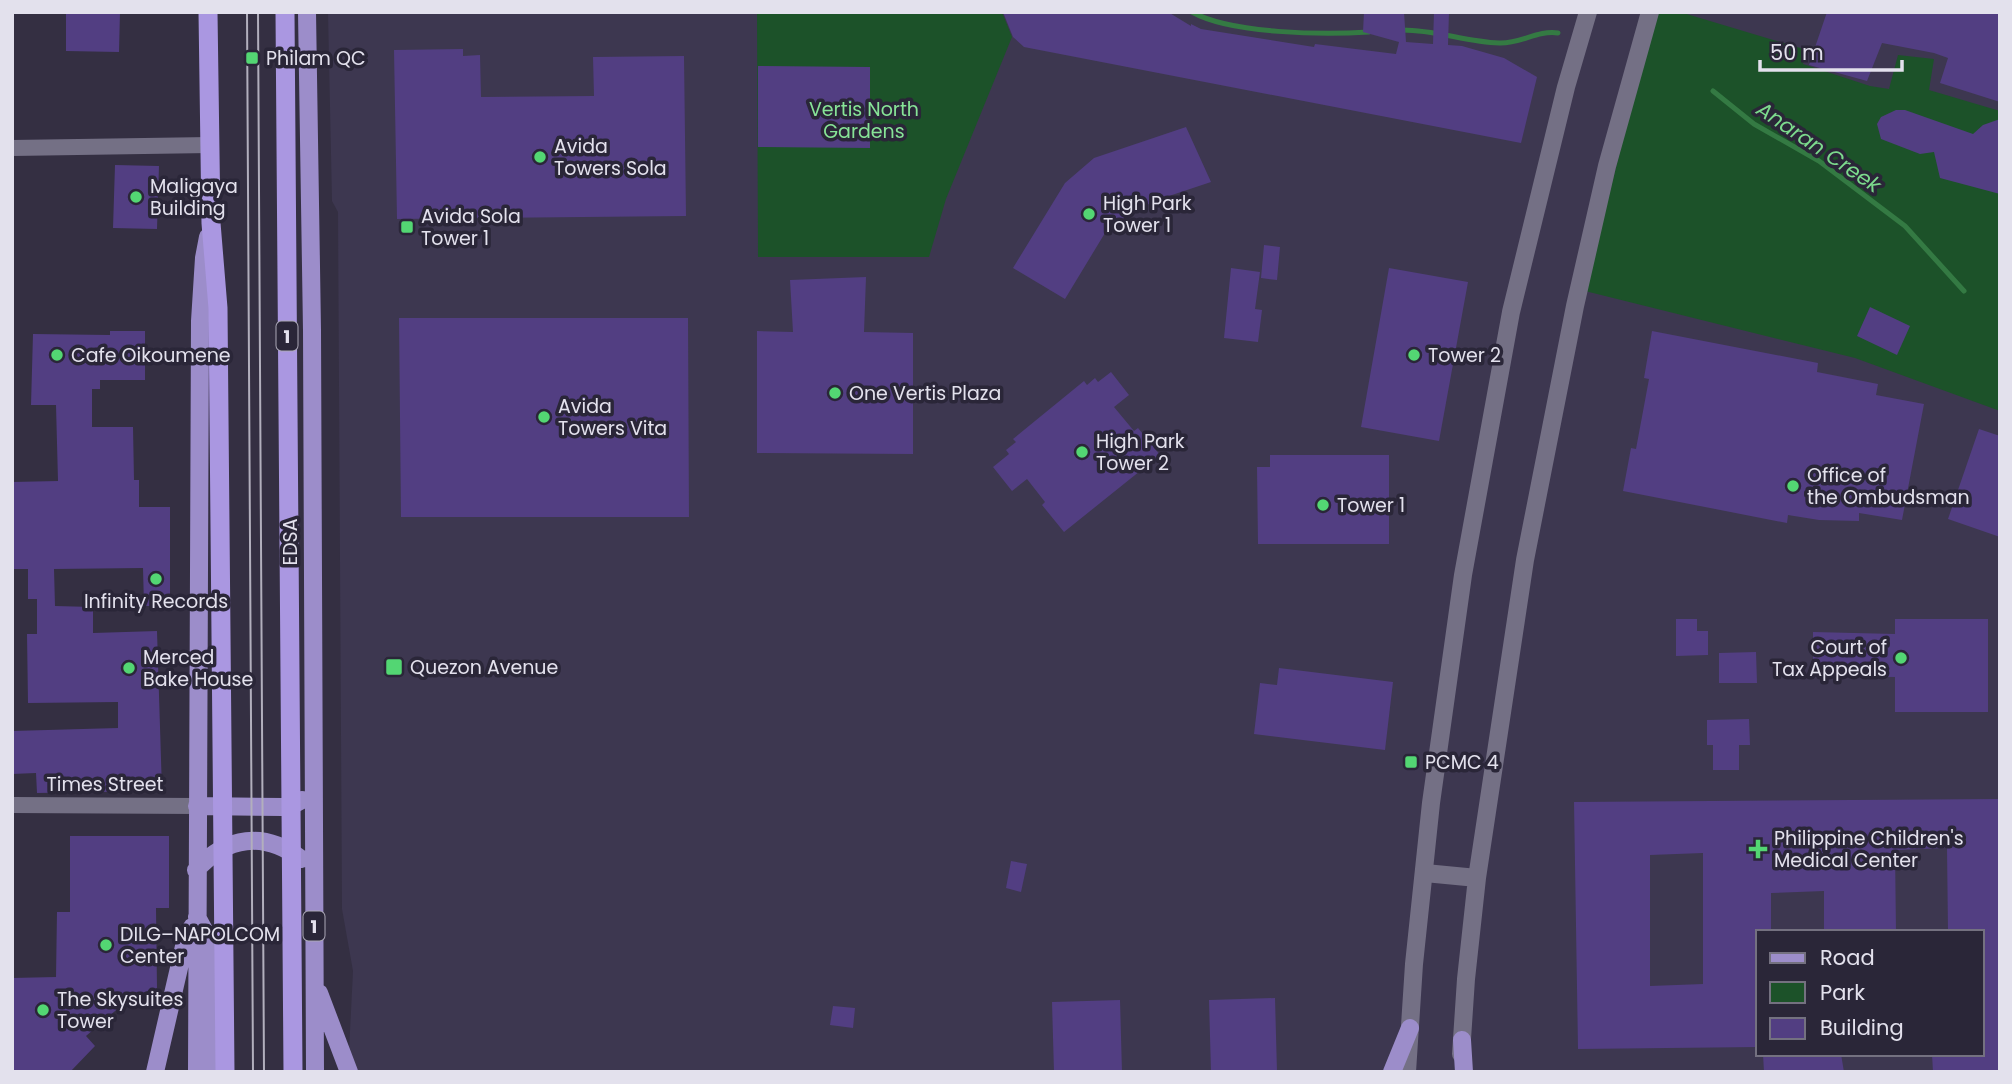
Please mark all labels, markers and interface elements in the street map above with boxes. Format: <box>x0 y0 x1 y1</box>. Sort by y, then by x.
scale bar <box>1760 28 1902 72</box>
text: 50 m <box>1770 38 1824 67</box>
place label: Philam QC <box>266 45 366 72</box>
marker: Philam QC <box>244 50 260 66</box>
water label: Anaran Creek <box>1750 94 1888 200</box>
park label: Vertis North Gardens <box>809 96 919 145</box>
place label: Avida Towers Sola <box>554 133 667 182</box>
marker: Avida Towers Sola <box>532 149 548 165</box>
place label: Maligaya Building <box>150 173 238 222</box>
marker: Maligaya Building <box>128 189 144 205</box>
place label: High Park Tower 1 <box>1103 190 1192 239</box>
place label: Avida Sola Tower 1 <box>421 203 521 252</box>
marker: High Park Tower 1 <box>1081 206 1097 222</box>
marker: Avida Sola Tower 1 <box>399 219 415 235</box>
road number: 1 <box>276 322 298 350</box>
place label: Cafe Oikoumene <box>71 342 231 369</box>
place label: Tower 2 <box>1428 342 1501 369</box>
marker: Cafe Oikoumene <box>49 347 65 363</box>
marker: Tower 2 <box>1406 347 1422 363</box>
place label: One Vertis Plaza <box>849 380 1001 407</box>
marker: One Vertis Plaza <box>827 385 843 401</box>
place label: Avida Towers Vita <box>558 393 667 442</box>
marker: Avida Towers Vita <box>536 409 552 425</box>
place label: High Park Tower 2 <box>1096 428 1185 477</box>
marker: High Park Tower 2 <box>1074 444 1090 460</box>
place label: Office of the Ombudsman <box>1807 462 1970 511</box>
marker: Office of the Ombudsman <box>1785 478 1801 494</box>
place label: Tower 1 <box>1337 492 1405 519</box>
marker: Tower 1 <box>1315 497 1331 513</box>
street label: EDSA <box>277 518 304 566</box>
marker: Infinity Records <box>148 571 164 587</box>
place label: Infinity Records <box>84 588 228 615</box>
place label: Court of Tax Appeals <box>1772 634 1887 683</box>
place label: Merced Bake House <box>143 644 253 693</box>
marker: Court of Tax Appeals <box>1893 650 1909 666</box>
place label: Quezon Avenue <box>410 654 558 681</box>
marker: Quezon Avenue <box>384 657 404 677</box>
marker: Merced Bake House <box>121 660 137 676</box>
place label: PCMC 4 <box>1425 749 1499 776</box>
marker: PCMC 4 <box>1403 754 1419 770</box>
street label: Times Street <box>47 771 164 798</box>
place label: Philippine Children's Medical Center <box>1774 825 1964 874</box>
marker: Philippine Children's Medical Center <box>1748 839 1768 859</box>
road number: 1 <box>304 911 324 940</box>
place label: DILG–NAPOLCOM Center <box>120 921 280 970</box>
legend <box>1756 930 1984 1056</box>
marker: DILG–NAPOLCOM Center <box>98 937 114 953</box>
text: Road <box>1820 943 1875 972</box>
text: Park <box>1820 978 1865 1007</box>
place label: The Skysuites Tower <box>57 986 183 1035</box>
marker: The Skysuites Tower <box>35 1002 51 1018</box>
text: Building <box>1820 1013 1904 1042</box>

